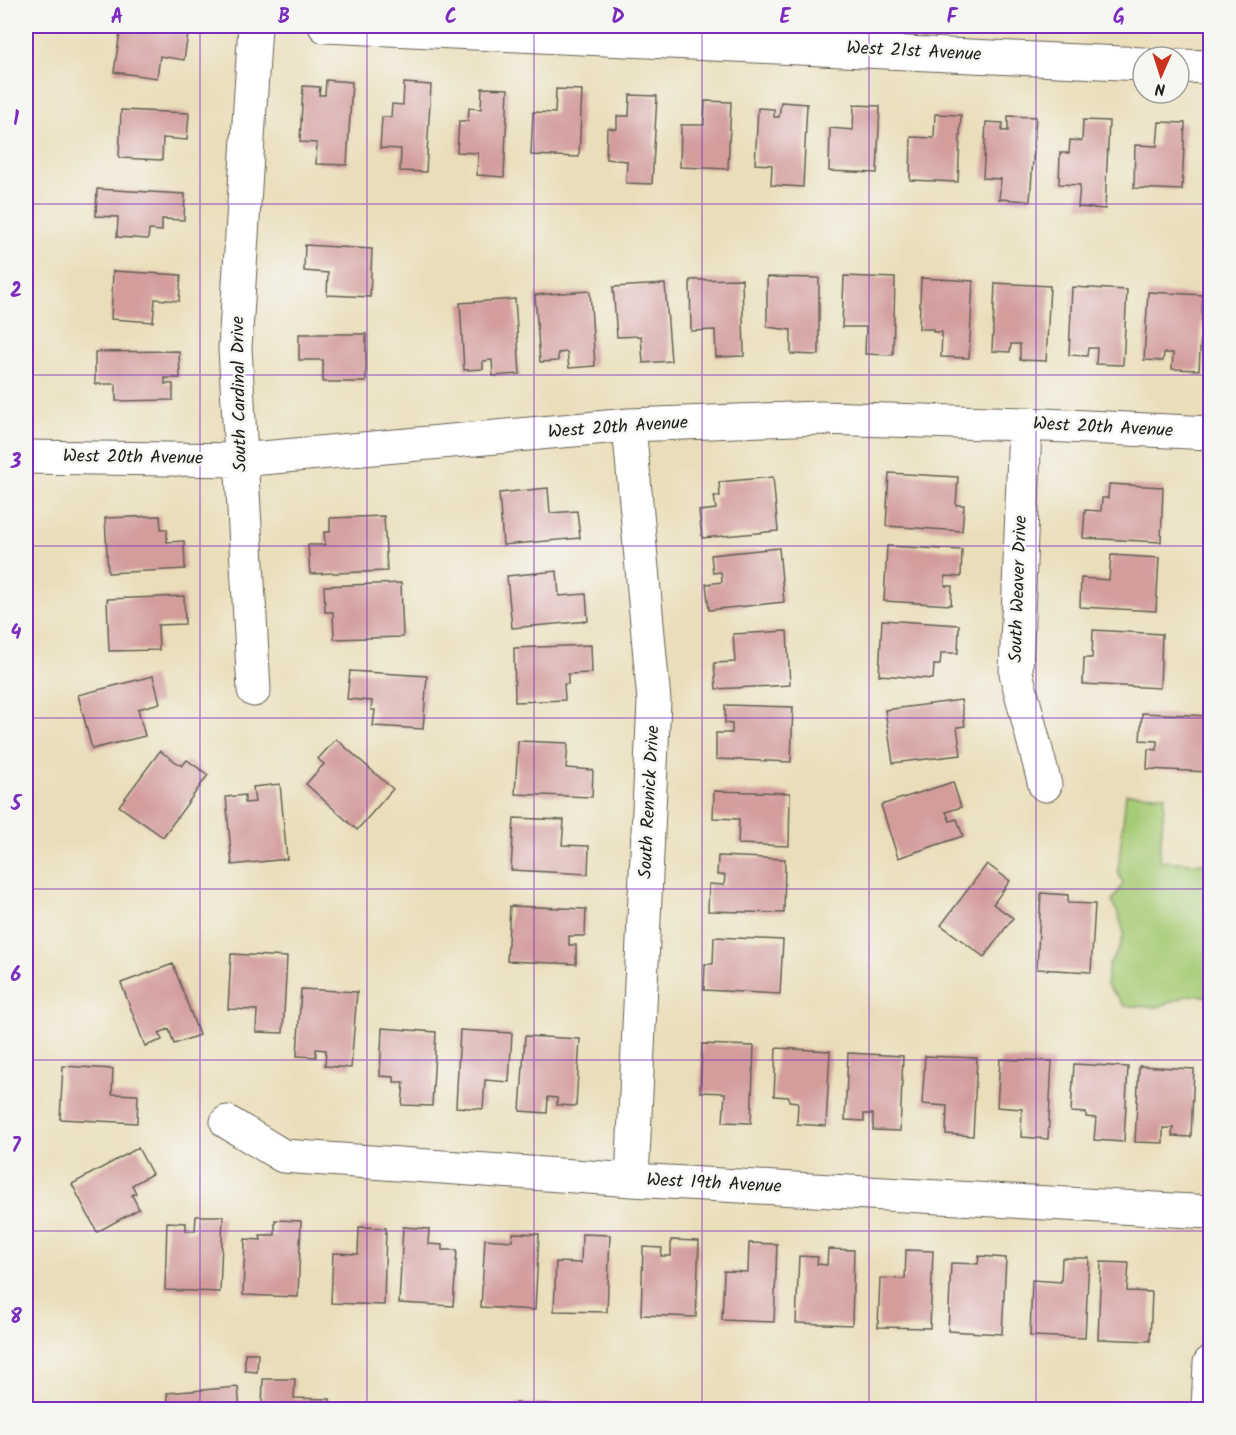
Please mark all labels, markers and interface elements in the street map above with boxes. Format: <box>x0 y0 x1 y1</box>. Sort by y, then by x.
text: A <box>111 2 123 34</box>
text: B <box>278 2 290 34</box>
text: C <box>445 2 457 34</box>
text: D <box>611 2 625 34</box>
text: E <box>779 2 791 34</box>
text: F <box>947 2 959 34</box>
text: G <box>1113 2 1125 34</box>
street label: West 21st Avenue <box>846 34 982 70</box>
north arrow <box>1131 45 1191 105</box>
text: N <box>1155 76 1166 101</box>
text: 1 <box>13 104 19 136</box>
text: 2 <box>10 276 22 308</box>
street label: South Cardinal Drive <box>224 316 256 472</box>
street label: West 20th Avenue <box>547 409 689 447</box>
street label: West 20th Avenue <box>1032 410 1174 446</box>
street label: West 20th Avenue <box>63 442 203 474</box>
text: 3 <box>10 447 22 479</box>
street label: South Weaver Drive <box>1002 515 1036 663</box>
text: 4 <box>11 618 22 650</box>
street label: South Rennick Drive <box>632 725 668 879</box>
text: 5 <box>10 789 23 821</box>
text: 6 <box>11 960 22 992</box>
text: 7 <box>11 1131 21 1163</box>
street label: West 19th Avenue <box>646 1166 782 1202</box>
text: 8 <box>10 1302 22 1334</box>

